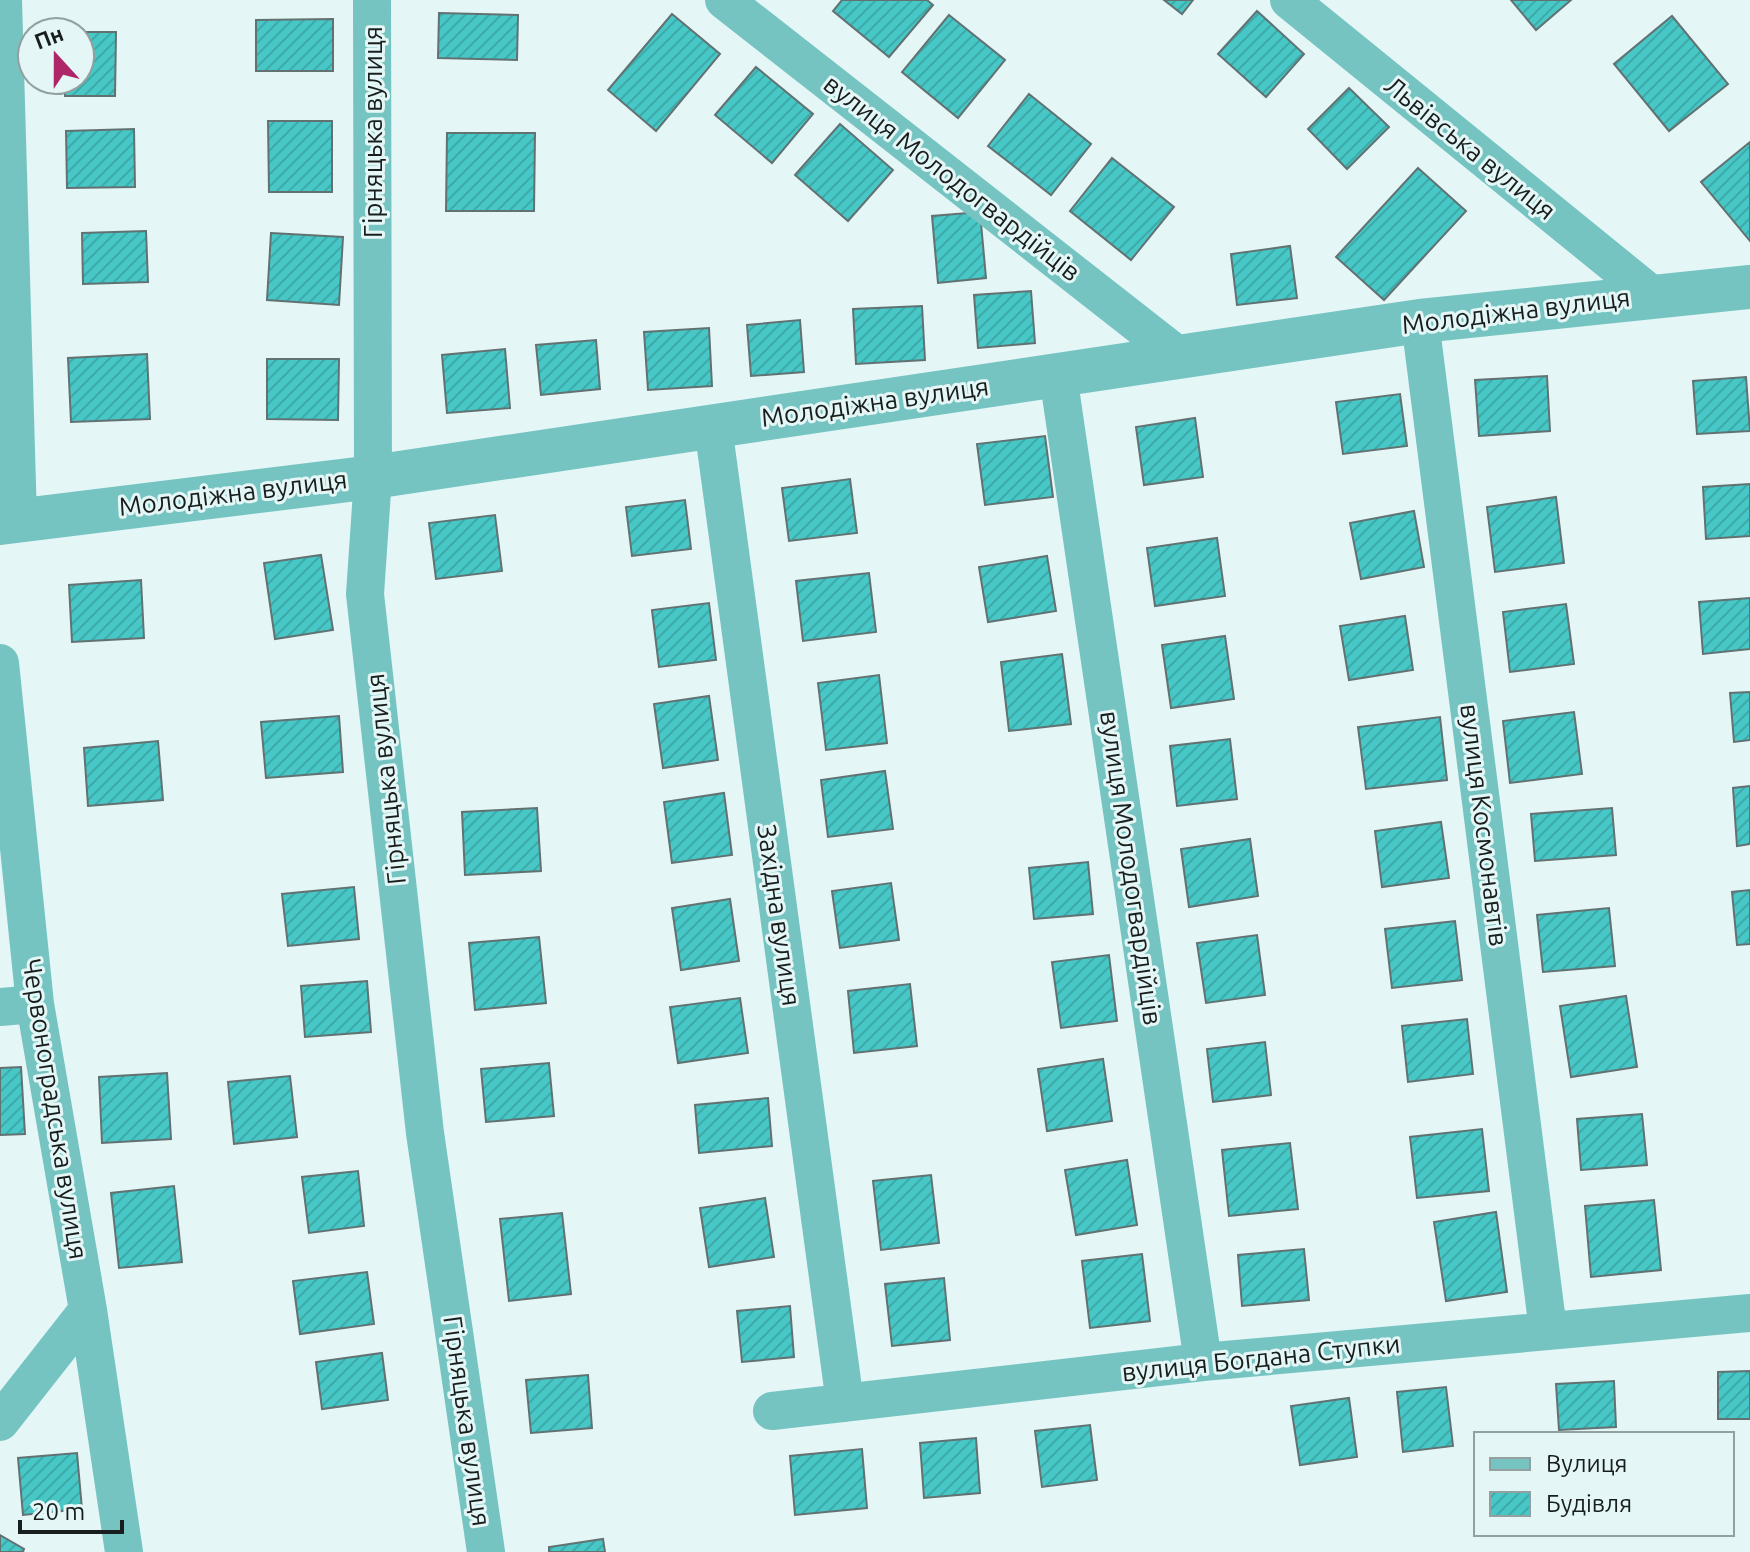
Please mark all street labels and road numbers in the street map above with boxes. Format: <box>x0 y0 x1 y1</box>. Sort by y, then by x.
street label: Гірняцька вулиця <box>358 26 387 238</box>
street label: вулиця Молодогвардійців <box>819 69 1086 287</box>
street label: Львівська вулиця <box>1379 70 1561 225</box>
street label: Молодіжна вулиця <box>1400 282 1632 339</box>
street label: Молодіжна вулиця <box>759 371 991 432</box>
street label: Молодіжна вулиця <box>117 464 349 521</box>
street label: Гірняцька вулиця <box>360 672 411 886</box>
street label: вулиця Космонавтів <box>1455 702 1514 948</box>
street label: вулиця Молодогвардійців <box>1095 709 1168 1027</box>
street label: Західна вулиця <box>752 822 807 1008</box>
street label: Червоноградська вулиця <box>17 956 94 1261</box>
street label: Гірняцька вулиця <box>438 1314 497 1528</box>
street label: вулиця Богдана Ступки <box>1120 1328 1402 1387</box>

